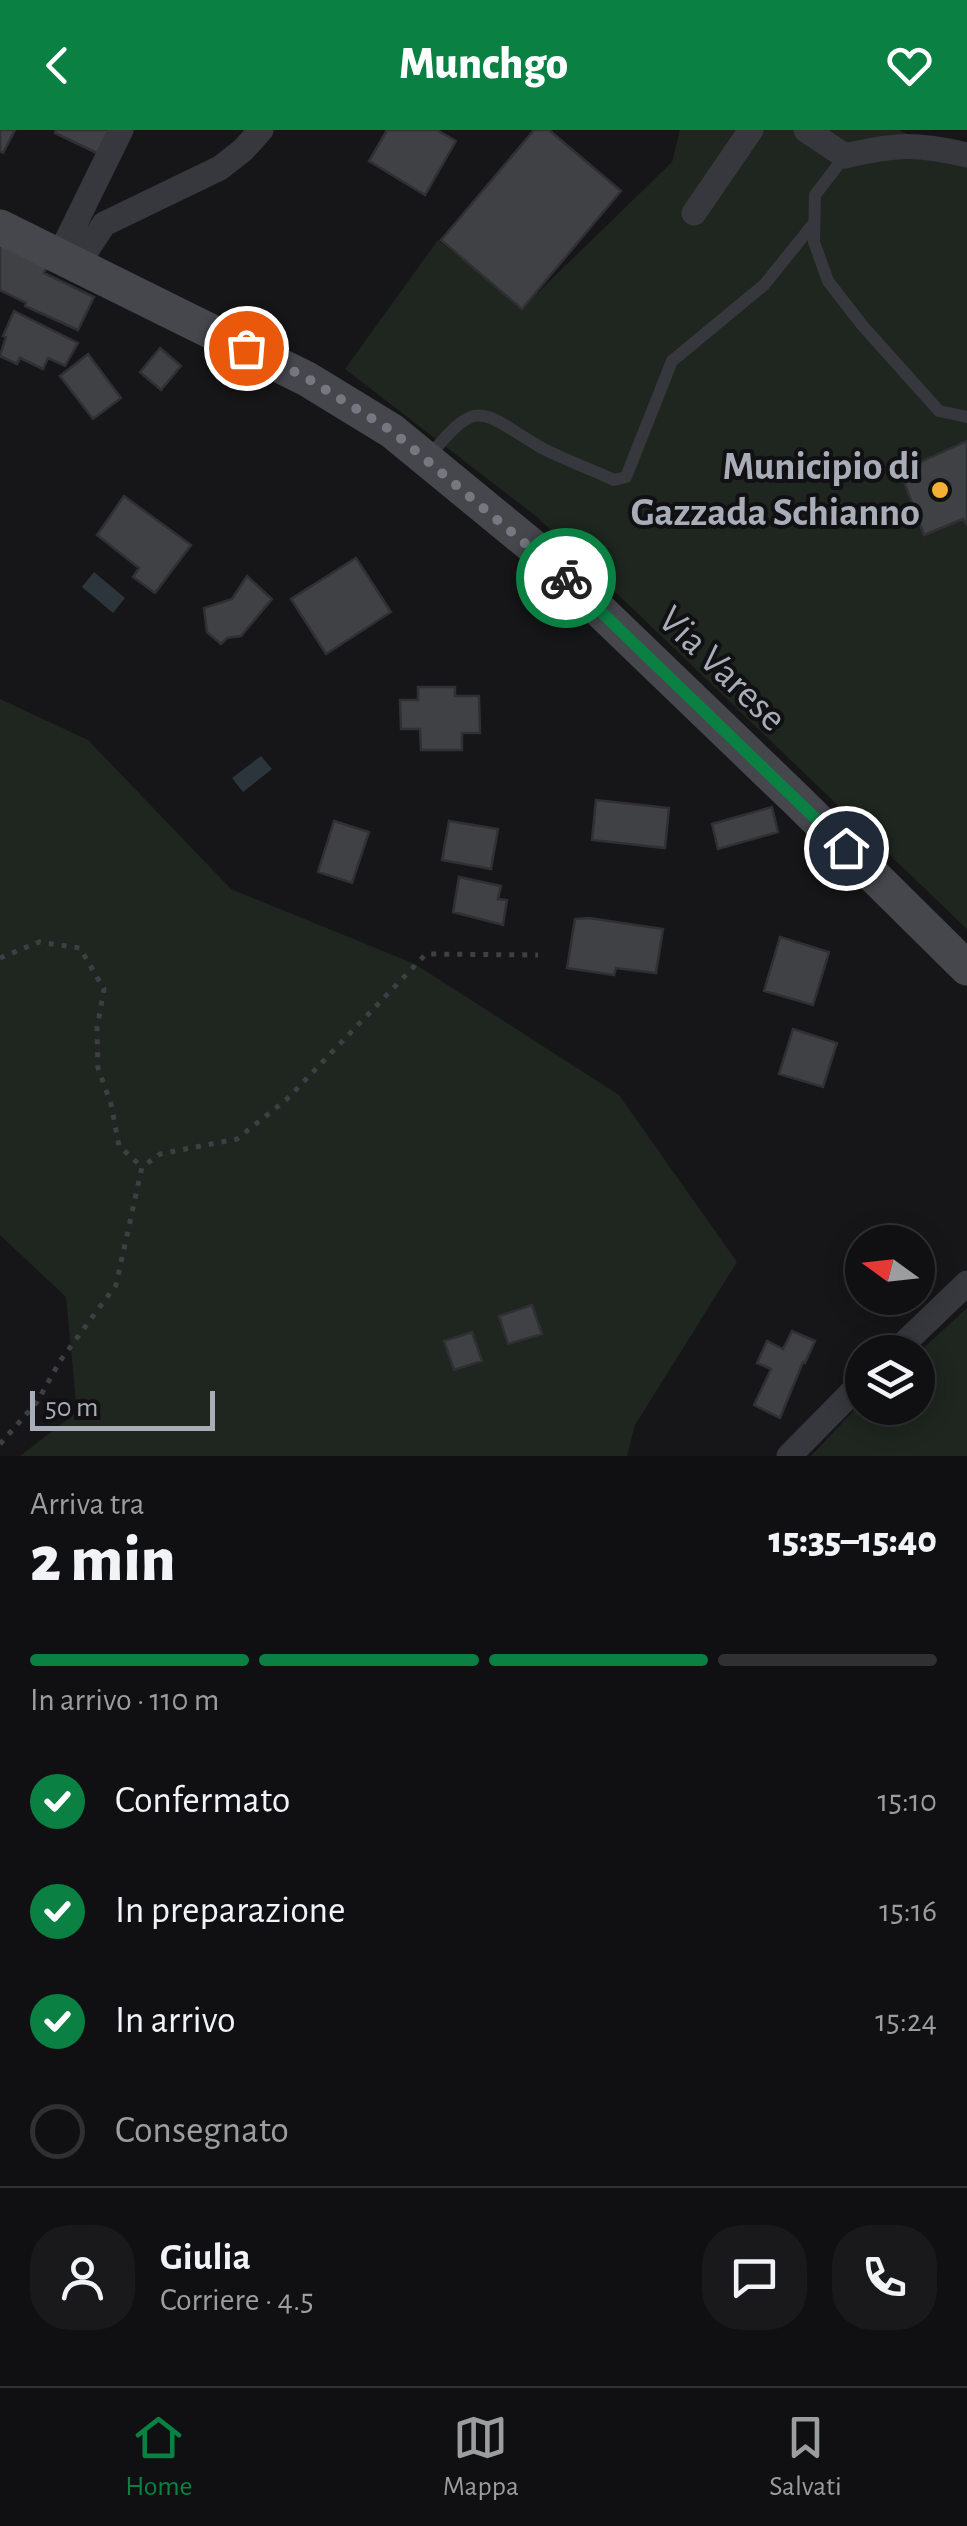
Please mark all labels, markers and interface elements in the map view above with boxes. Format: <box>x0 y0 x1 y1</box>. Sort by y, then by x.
icon: back <box>30 38 85 93</box>
icon: heart <box>882 38 937 93</box>
text: Munchgo <box>399 42 568 87</box>
pin <box>204 306 289 391</box>
icon: bag <box>219 321 274 376</box>
place label: Municipio di Gazzada Schianno <box>631 447 920 533</box>
marker: Municipio di Gazzada Schianno <box>929 479 951 501</box>
courier <box>516 528 616 628</box>
icon: bike <box>539 551 594 606</box>
street label: Via Varese <box>650 599 794 739</box>
pin <box>804 806 889 891</box>
icon: home <box>819 821 874 876</box>
north arrow <box>845 1225 935 1315</box>
map controls <box>845 1225 935 1425</box>
button: layers <box>845 1335 935 1425</box>
scale bar <box>30 1386 215 1430</box>
text: 50 m <box>45 1394 99 1422</box>
text: Arriva tra <box>30 1488 145 1520</box>
text: 15:35–15:40 <box>769 1522 937 1560</box>
text: 2 min <box>30 1528 176 1593</box>
text: In arrivo · 110 m <box>30 1684 219 1716</box>
icon: check <box>30 1774 85 1829</box>
text: Confermato <box>115 1782 290 1820</box>
text: 15:10 <box>877 1785 937 1817</box>
icon: check <box>30 1884 85 1939</box>
text: In preparazione <box>115 1892 346 1930</box>
text: 15:16 <box>879 1895 937 1927</box>
icon: check <box>30 1994 85 2049</box>
text: In arrivo <box>115 2002 236 2040</box>
text: 15:24 <box>875 2005 937 2037</box>
text: Consegnato <box>115 2112 289 2150</box>
button: person <box>30 2225 135 2330</box>
button: chat <box>702 2225 807 2330</box>
button: phone <box>832 2225 937 2330</box>
text: Giulia <box>160 2239 251 2277</box>
text: Corriere · 4.5 <box>160 2284 314 2316</box>
tab: Home <box>125 2410 193 2504</box>
tab: Mappa <box>443 2410 519 2504</box>
tab: Salvati <box>769 2410 842 2504</box>

